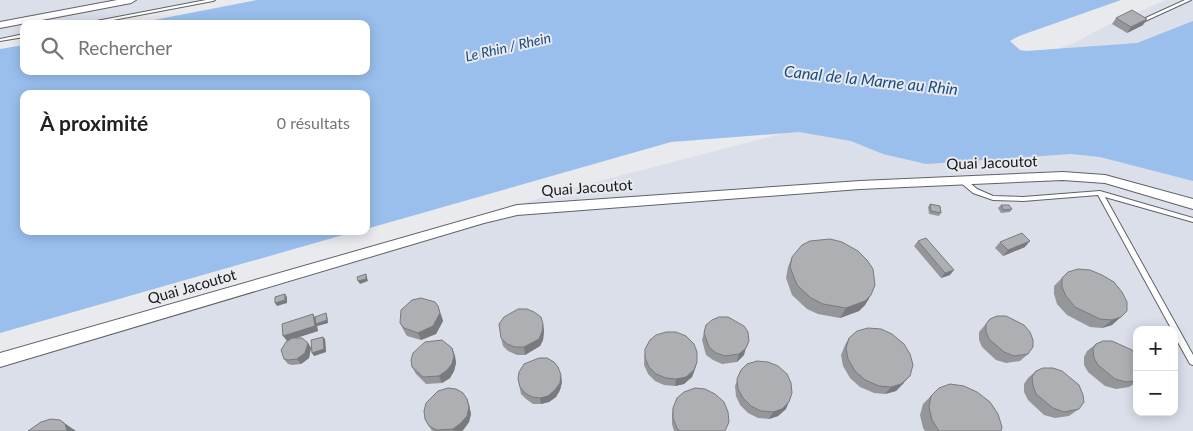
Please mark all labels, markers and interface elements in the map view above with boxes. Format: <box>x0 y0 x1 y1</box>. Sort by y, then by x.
search box <box>20 20 370 75</box>
water label: Le Rhin / Rhein <box>463 28 552 65</box>
icon: search <box>38 34 66 62</box>
text: Rechercher <box>78 36 172 59</box>
water label: Canal de la Marne au Rhin <box>783 61 959 98</box>
text: À proximité <box>40 110 148 135</box>
text: 0 résultats <box>277 113 350 132</box>
street label: Quai Jacoutot <box>946 151 1038 173</box>
street label: Quai Jacoutot <box>541 175 634 199</box>
street label: Quai Jacoutot <box>145 265 239 307</box>
map controls <box>1133 326 1178 416</box>
button: + <box>1133 326 1178 371</box>
button: − <box>1133 371 1178 416</box>

